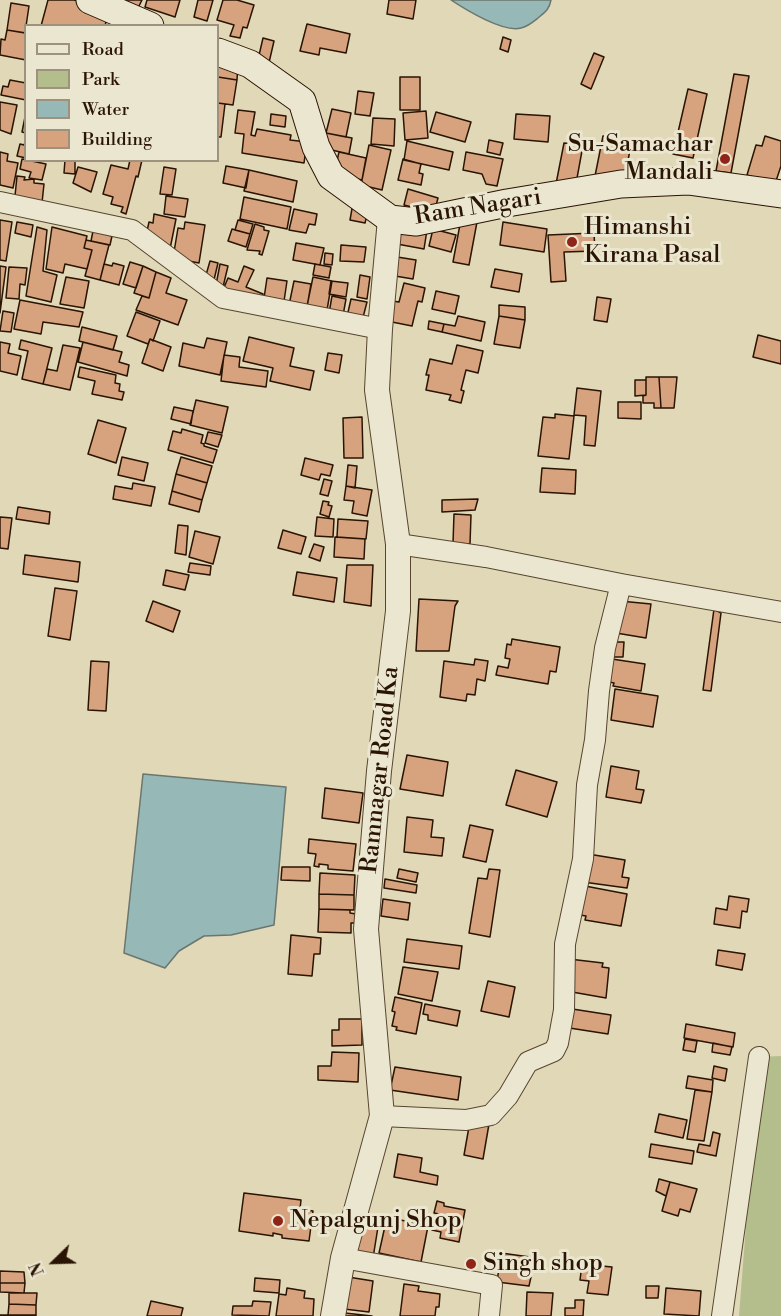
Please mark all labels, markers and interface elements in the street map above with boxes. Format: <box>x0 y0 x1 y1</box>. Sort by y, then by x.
legend <box>24 24 219 162</box>
text: Road <box>82 38 124 61</box>
text: Park <box>82 68 119 91</box>
text: Water <box>82 98 129 121</box>
text: Building <box>82 128 152 151</box>
place label: Su-Samachar Mandali <box>568 131 713 187</box>
marker: Su-Samachar Mandali <box>718 152 732 166</box>
street label: Ram Nagari <box>412 184 544 232</box>
place label: Himanshi Kirana Pasal <box>584 214 720 270</box>
marker: Himanshi Kirana Pasal <box>565 235 579 249</box>
street label: Ramnagar Road Ka <box>356 665 406 875</box>
place label: Nepalgunj Shop <box>290 1207 462 1235</box>
marker: Nepalgunj Shop <box>271 1214 285 1228</box>
north arrow <box>24 1232 84 1292</box>
place label: Singh shop <box>483 1250 603 1278</box>
marker: Singh shop <box>464 1257 478 1271</box>
text: N <box>26 1259 49 1279</box>

